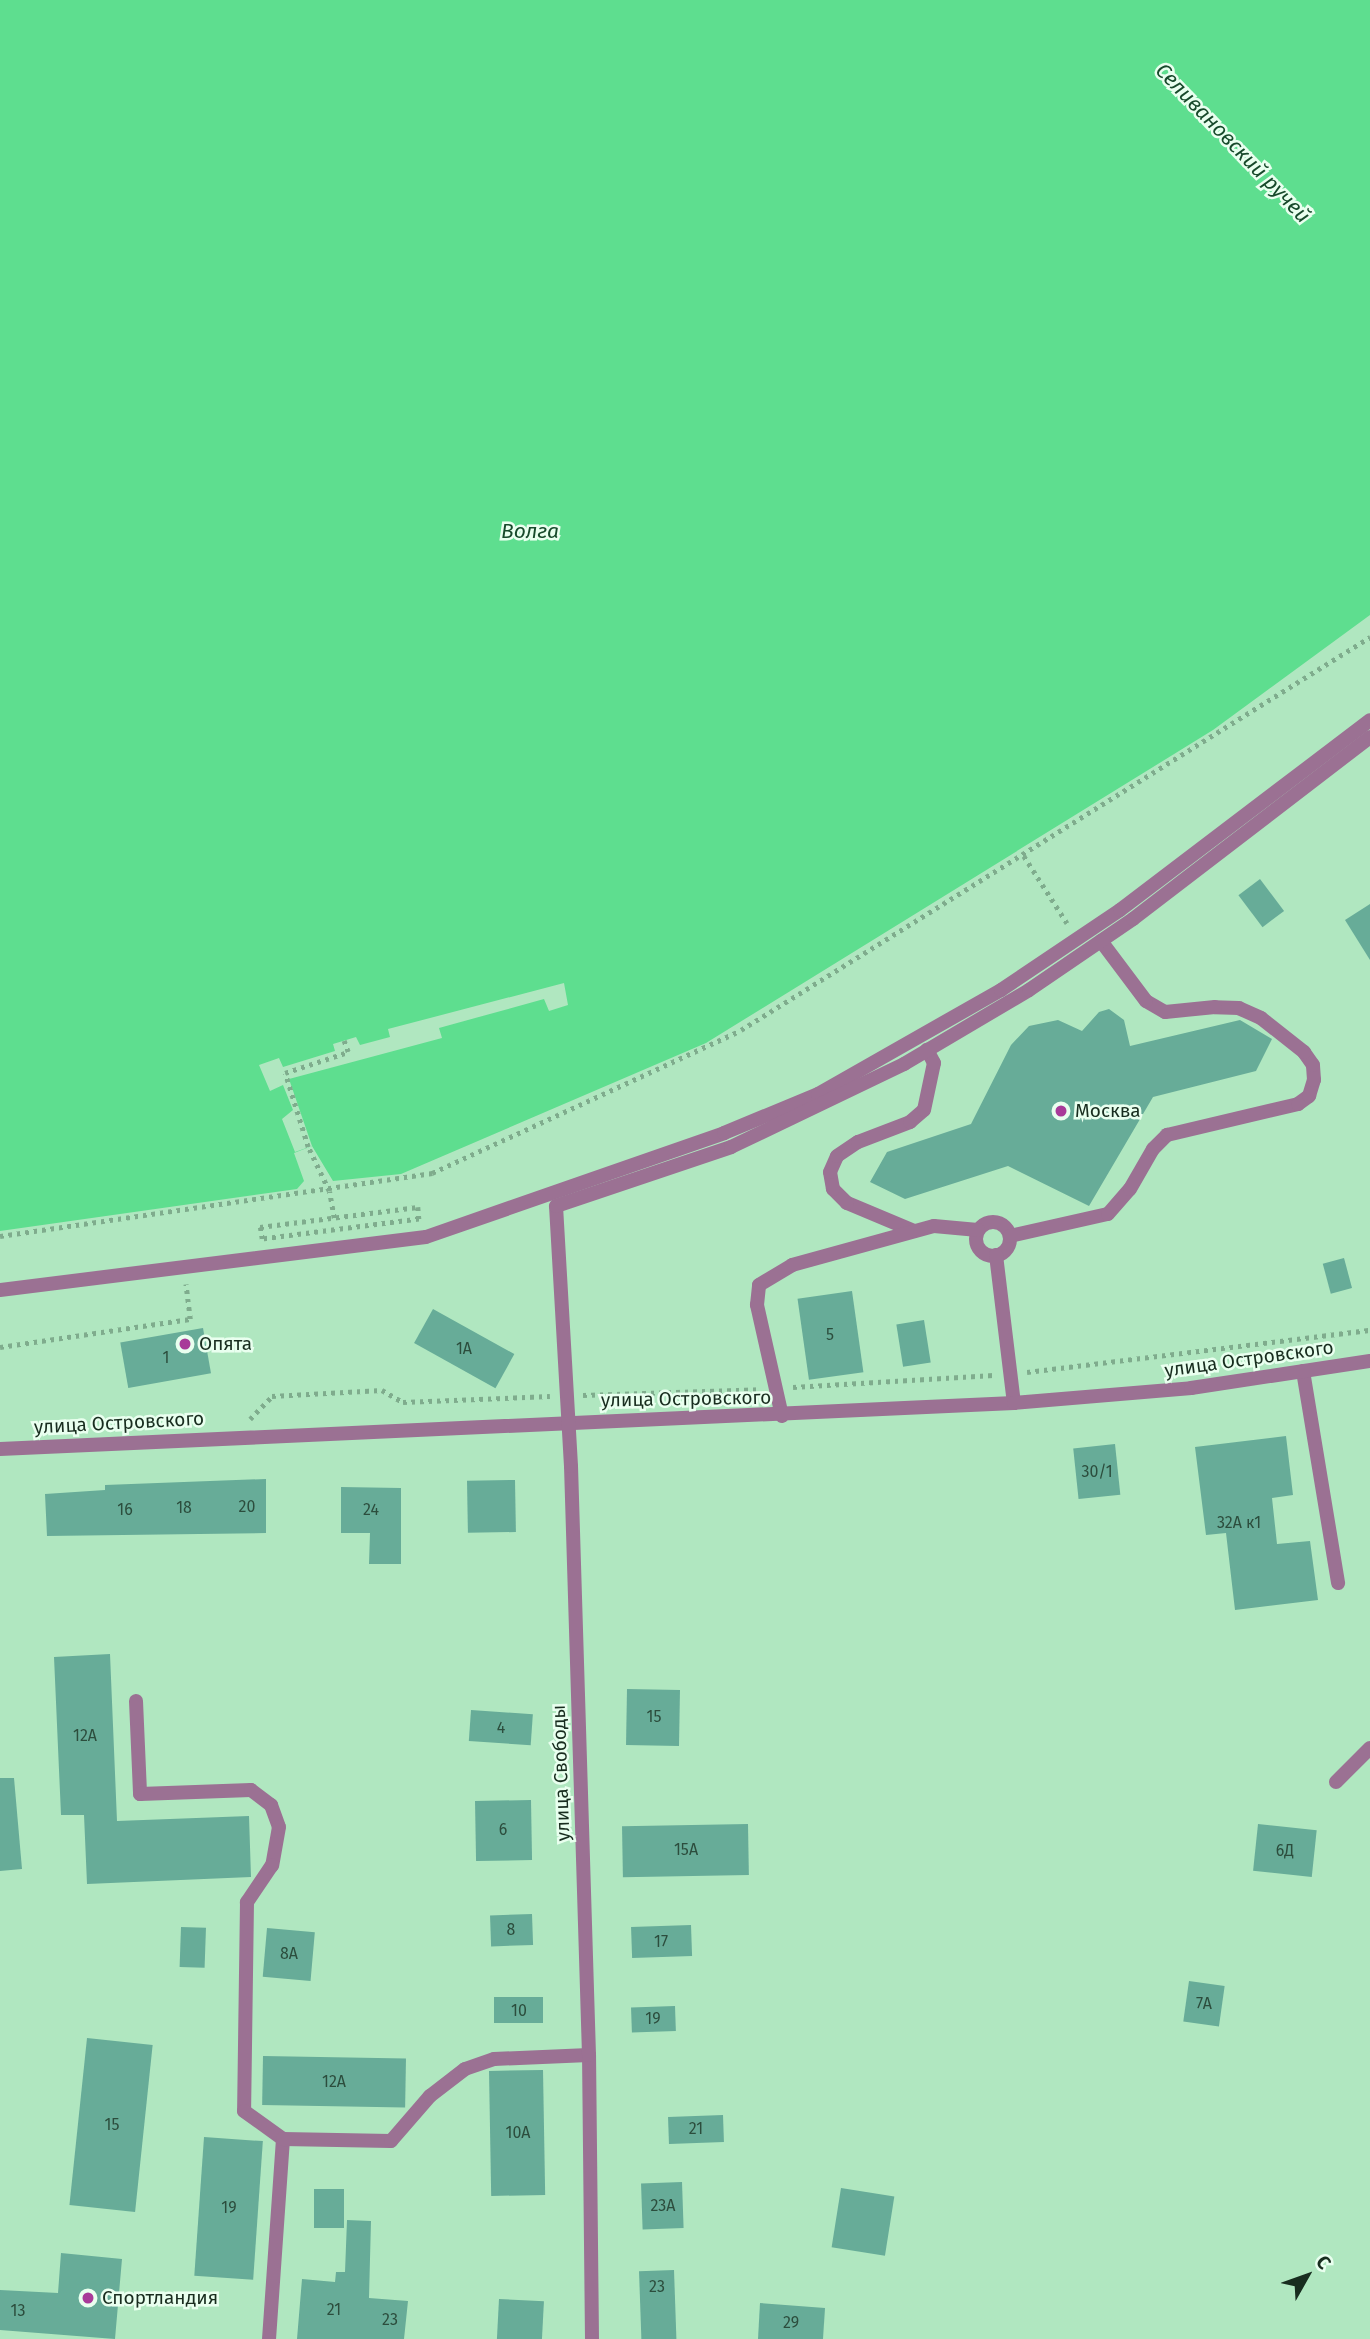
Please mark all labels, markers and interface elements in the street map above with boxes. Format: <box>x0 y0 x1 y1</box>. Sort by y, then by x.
water label: Селивановский ручей <box>1150 58 1316 228</box>
water label: Волга <box>501 518 559 544</box>
place label: Москва <box>1075 1100 1141 1122</box>
marker: Москва <box>1053 1103 1069 1119</box>
house number: 5 <box>826 1325 834 1345</box>
place label: Опята <box>199 1333 252 1355</box>
marker: Опята <box>177 1336 193 1352</box>
street label: улица Островского <box>1163 1336 1335 1382</box>
house number: 1А <box>456 1339 472 1359</box>
house number: 1 <box>163 1348 169 1368</box>
street label: улица Островского <box>601 1386 771 1412</box>
street label: улица Островского <box>33 1407 205 1439</box>
house number: 30/1 <box>1081 1462 1113 1482</box>
house number: 20 <box>239 1497 255 1517</box>
house number: 18 <box>176 1498 192 1518</box>
house number: 16 <box>117 1500 133 1520</box>
house number: 24 <box>363 1500 379 1520</box>
house number: 32А к1 <box>1217 1513 1261 1533</box>
street label: улица Свободы <box>547 1704 575 1842</box>
house number: 15 <box>647 1707 661 1727</box>
house number: 4 <box>497 1718 505 1738</box>
house number: 12А <box>73 1726 97 1746</box>
house number: 6 <box>499 1820 507 1840</box>
house number: 15А <box>674 1840 698 1860</box>
house number: 6Д <box>1276 1841 1294 1861</box>
house number: 8 <box>507 1920 515 1940</box>
house number: 17 <box>654 1932 668 1952</box>
house number: 8А <box>280 1944 298 1964</box>
house number: 7А <box>1196 1994 1212 2014</box>
house number: 10 <box>511 2001 527 2021</box>
house number: 19 <box>645 2009 661 2029</box>
house number: 12А <box>322 2072 346 2092</box>
house number: 15 <box>105 2115 119 2135</box>
house number: 21 <box>689 2119 703 2139</box>
house number: 10А <box>505 2123 531 2143</box>
house number: 23А <box>651 2196 675 2216</box>
house number: 19 <box>221 2198 237 2218</box>
north arrow <box>1272 2241 1342 2311</box>
text: С <box>1311 2251 1336 2274</box>
house number: 23 <box>649 2277 665 2297</box>
place label: Спортландия <box>102 2287 218 2309</box>
marker: Спортландия <box>80 2290 96 2306</box>
house number: 21 <box>327 2300 341 2320</box>
house number: 13 <box>11 2301 25 2321</box>
house number: 23 <box>382 2310 398 2330</box>
house number: 29 <box>783 2313 799 2333</box>

